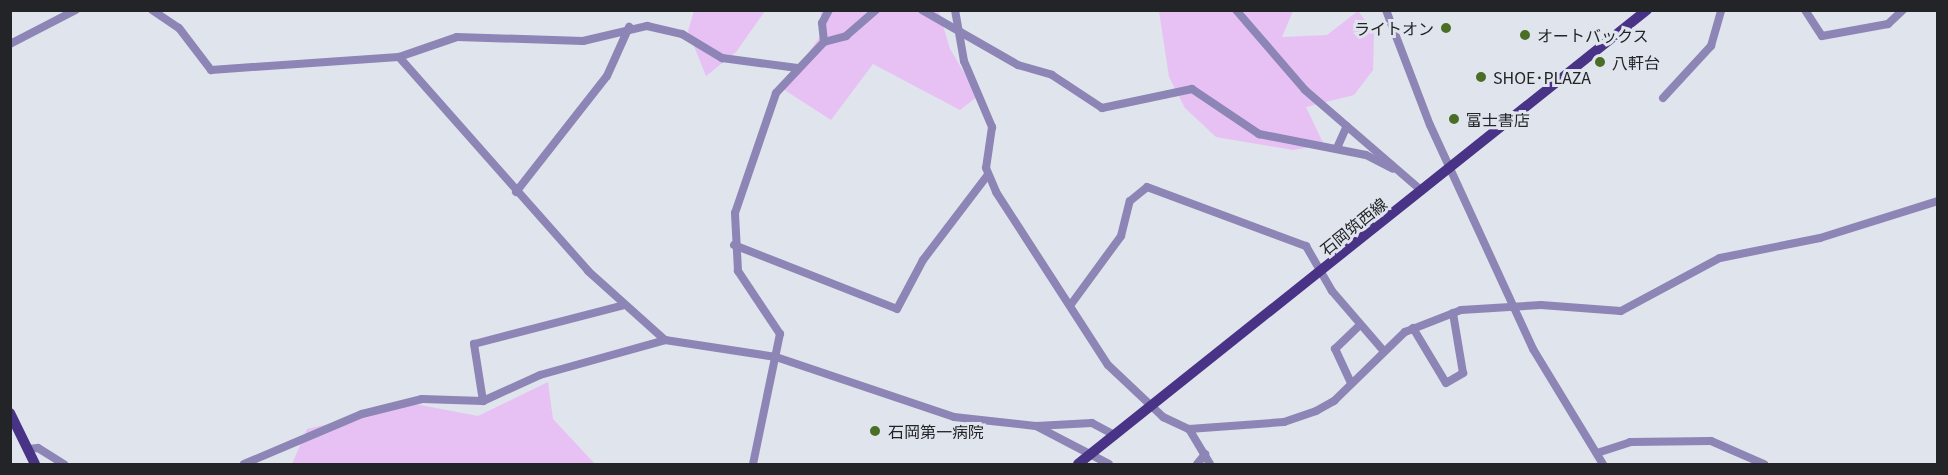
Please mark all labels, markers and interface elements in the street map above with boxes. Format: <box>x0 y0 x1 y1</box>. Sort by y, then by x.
place label: ライトオン <box>1354 18 1434 38</box>
marker: ライトオン <box>1439 21 1453 35</box>
place label: オートバックス <box>1537 25 1649 45</box>
marker: オートバックス <box>1518 28 1532 42</box>
place label: 八軒台 <box>1612 52 1660 72</box>
marker: 八軒台 <box>1593 55 1607 69</box>
place label: SHOE･PLAZA <box>1493 67 1591 87</box>
marker: SHOE･PLAZA <box>1474 70 1488 84</box>
place label: 富士書店 <box>1466 109 1530 129</box>
marker: 富士書店 <box>1447 112 1461 126</box>
street label: 石岡筑西線 <box>1316 193 1390 259</box>
place label: 石岡第一病院 <box>888 421 984 441</box>
marker: 石岡第一病院 <box>866 422 884 440</box>

